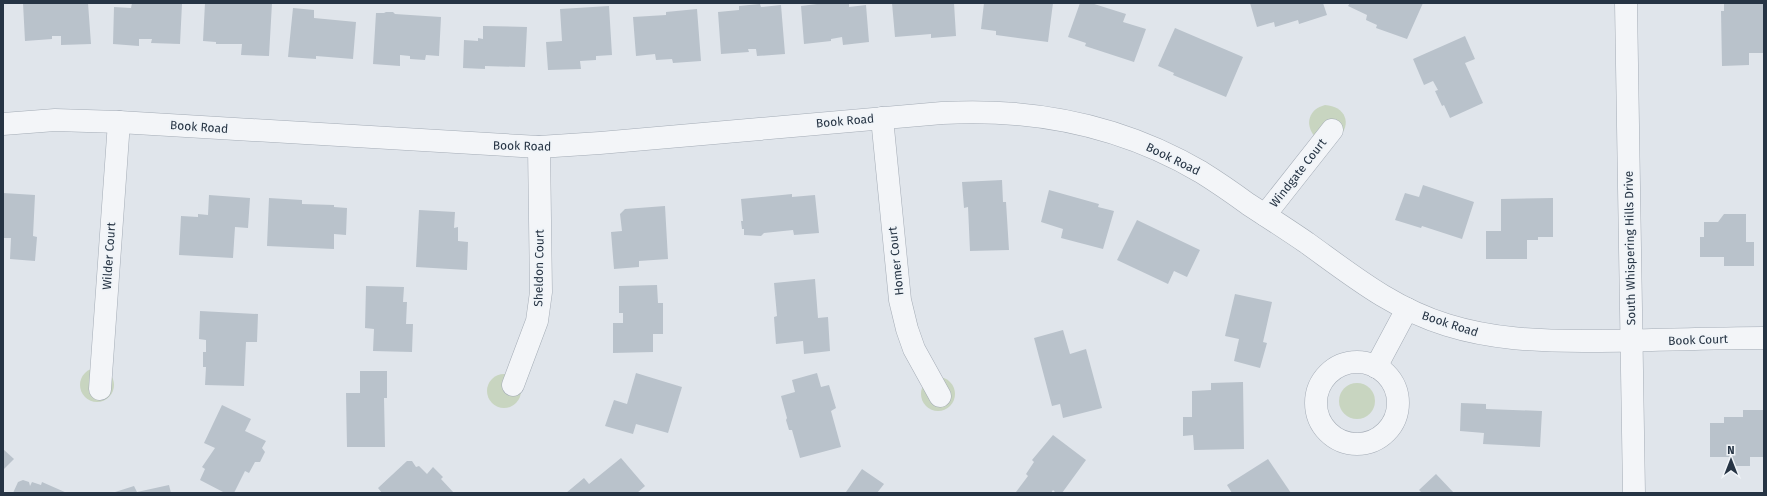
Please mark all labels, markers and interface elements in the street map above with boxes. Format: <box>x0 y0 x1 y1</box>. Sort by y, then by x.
street label: Book Road <box>815 111 875 131</box>
street label: Book Road <box>169 118 229 136</box>
street label: Windgate Court <box>1267 135 1330 210</box>
street label: Book Road <box>493 138 551 154</box>
street label: Book Road <box>1144 140 1202 178</box>
street label: South Whispering Hills Drive <box>1622 171 1638 325</box>
street label: Wilder Court <box>100 221 118 290</box>
street label: Homer Court <box>885 225 907 296</box>
street label: Sheldon Court <box>531 229 547 307</box>
street label: Book Road <box>1420 308 1480 340</box>
street label: Book Court <box>1668 332 1729 348</box>
north arrow <box>1711 440 1751 480</box>
text: N <box>1727 444 1735 457</box>

